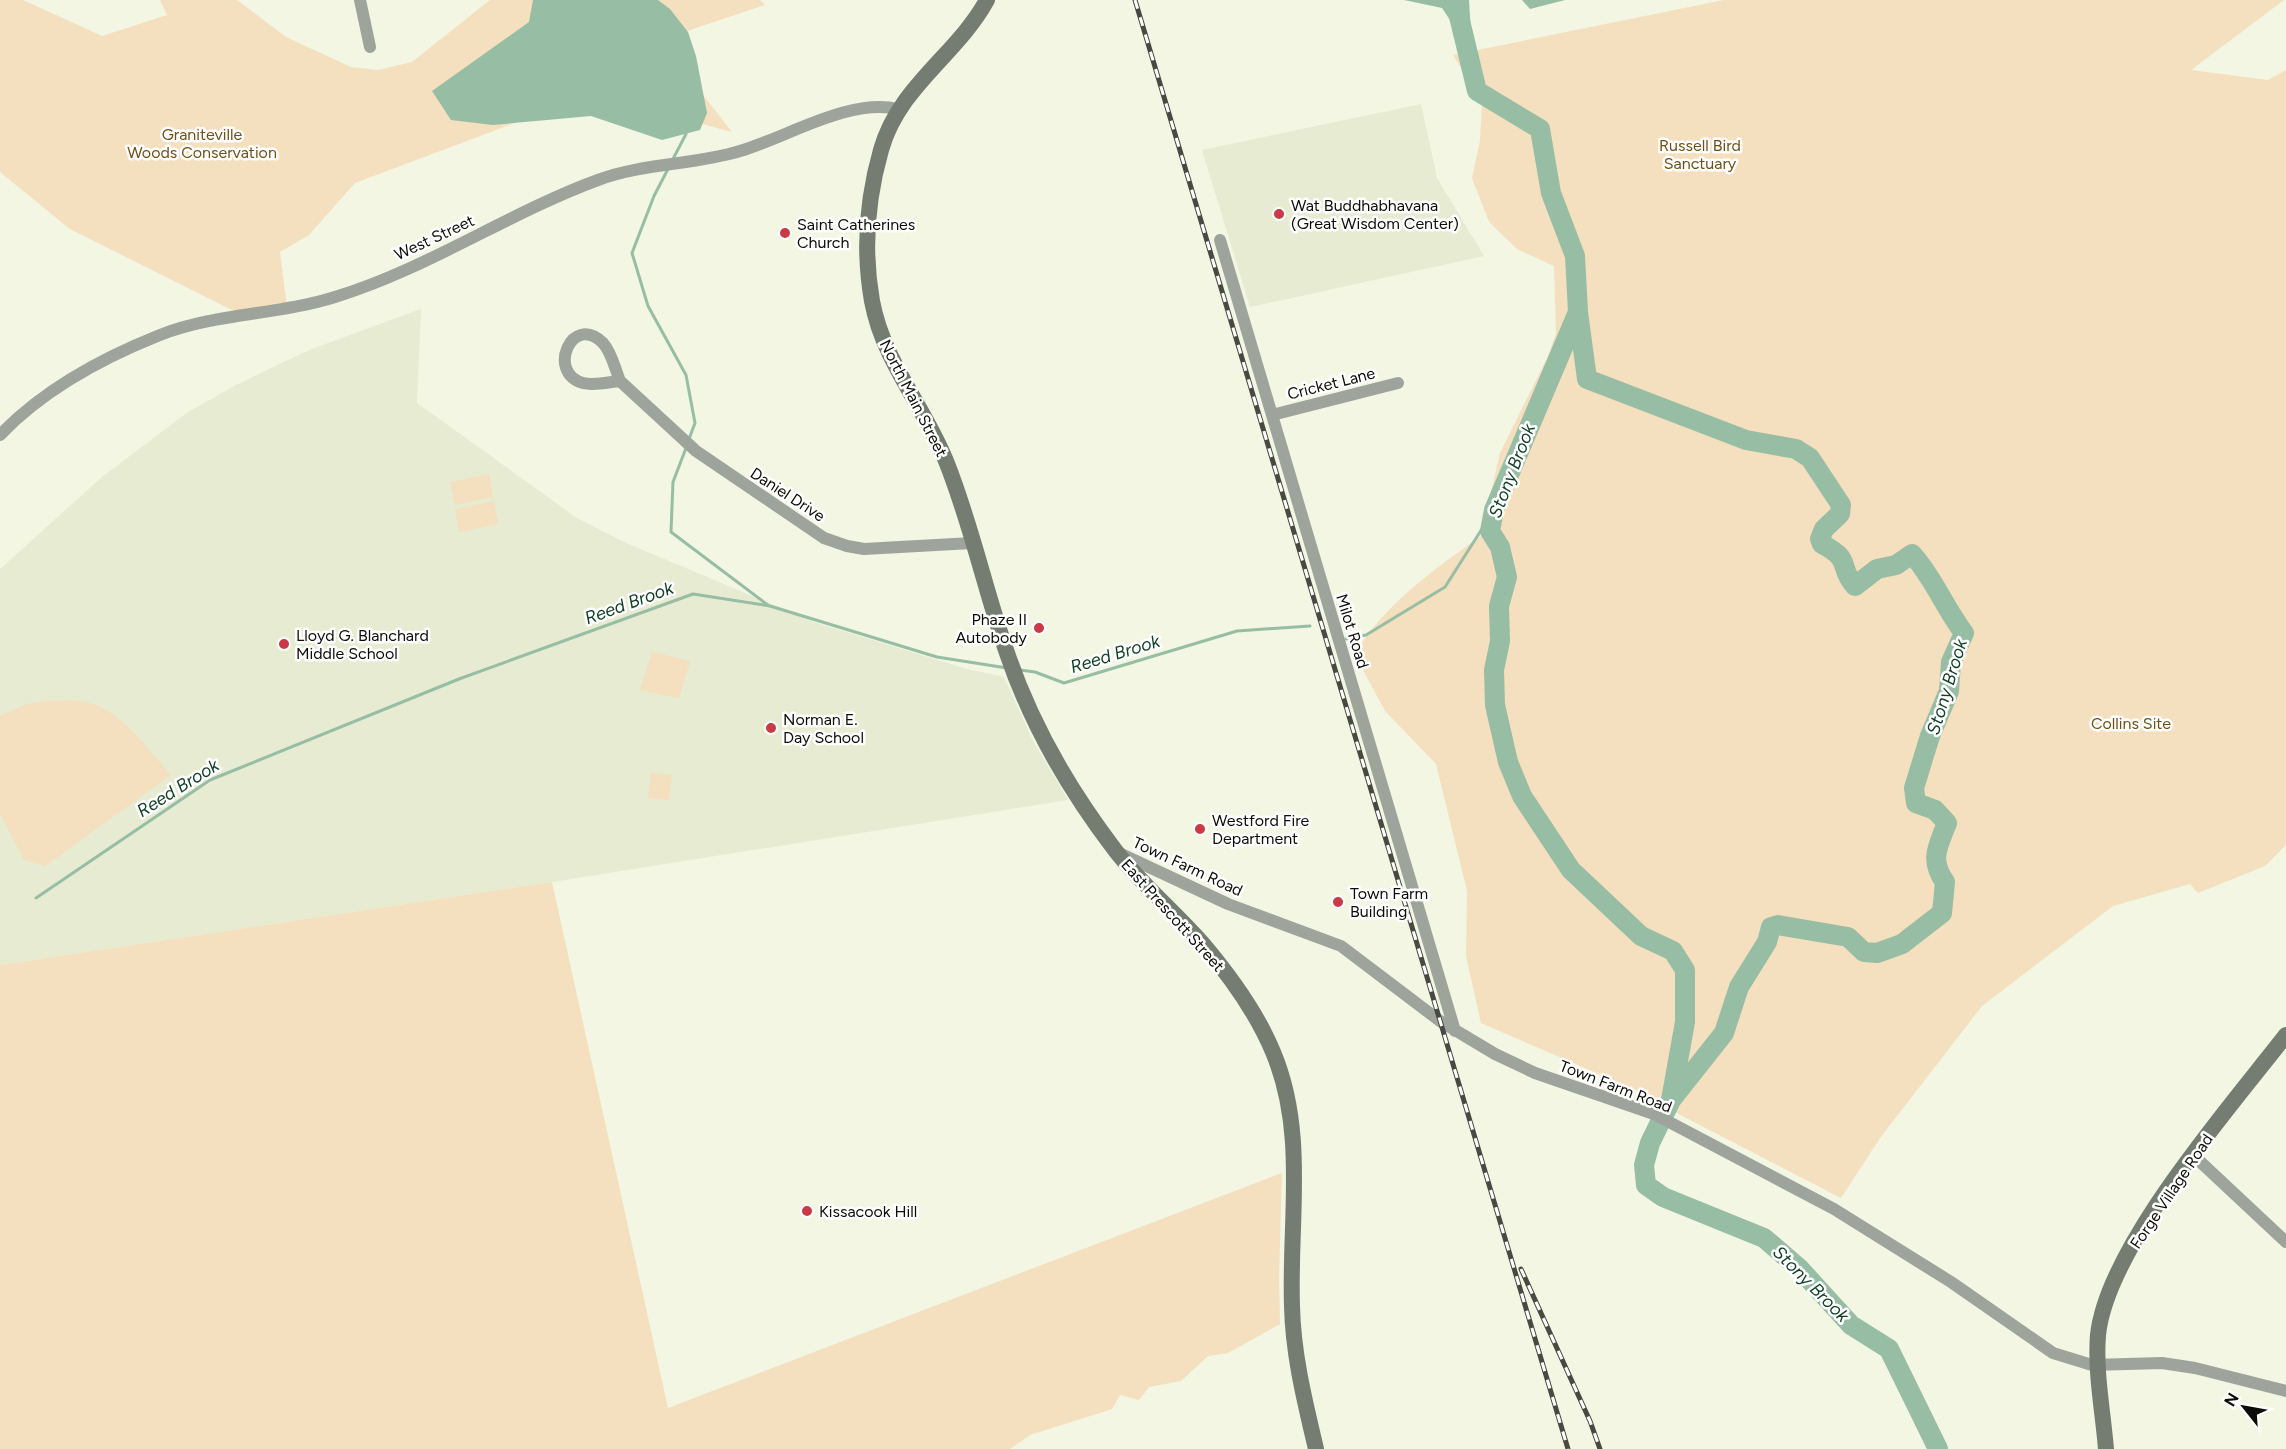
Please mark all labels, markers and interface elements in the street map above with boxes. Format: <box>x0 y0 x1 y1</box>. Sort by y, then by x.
park label: Graniteville Woods Conservation <box>127 125 277 162</box>
park label: Russell Bird Sanctuary <box>1659 136 1741 173</box>
place label: Wat Buddhabhavana (Great Wisdom Center) <box>1291 196 1459 233</box>
marker: Wat Buddhabhavana (Great Wisdom Center) <box>1272 207 1286 221</box>
street label: West Street <box>391 211 477 264</box>
place label: Saint Catherines Church <box>797 215 915 252</box>
marker: Saint Catherines Church <box>778 226 792 240</box>
street label: North Main Street <box>876 336 951 460</box>
street label: Cricket Lane <box>1285 363 1377 404</box>
water label: Stony Brook <box>1484 420 1540 521</box>
street label: Daniel Drive <box>747 463 829 526</box>
water label: Reed Brook <box>582 576 678 629</box>
street label: Milot Road <box>1332 592 1373 671</box>
place label: Phaze II Autobody <box>956 610 1028 647</box>
marker: Phaze II Autobody <box>1032 621 1046 635</box>
place label: Lloyd G. Blanchard Middle School <box>296 626 429 663</box>
water label: Reed Brook <box>1067 630 1164 678</box>
water label: Stony Brook <box>1922 635 1972 738</box>
marker: Lloyd G. Blanchard Middle School <box>277 637 291 651</box>
place label: Norman E. Day School <box>783 710 864 747</box>
park label: Collins Site <box>2091 714 2171 733</box>
marker: Norman E. Day School <box>764 721 778 735</box>
water label: Reed Brook <box>133 753 224 822</box>
place label: Westford Fire Department <box>1212 811 1310 848</box>
marker: Westford Fire Department <box>1193 822 1207 836</box>
street label: Town Farm Road <box>1130 833 1246 900</box>
street label: East Prescott Street <box>1117 855 1228 975</box>
place label: Town Farm Building <box>1350 884 1428 921</box>
marker: Town Farm Building <box>1331 895 1345 909</box>
street label: Town Farm Road <box>1557 1056 1675 1117</box>
street label: Forge Village Road <box>2126 1130 2217 1252</box>
place label: Kissacook Hill <box>819 1202 917 1221</box>
marker: Kissacook Hill <box>800 1204 814 1218</box>
water label: Stony Brook <box>1768 1241 1855 1328</box>
north arrow <box>2214 1377 2274 1437</box>
text: N <box>2220 1389 2243 1410</box>

